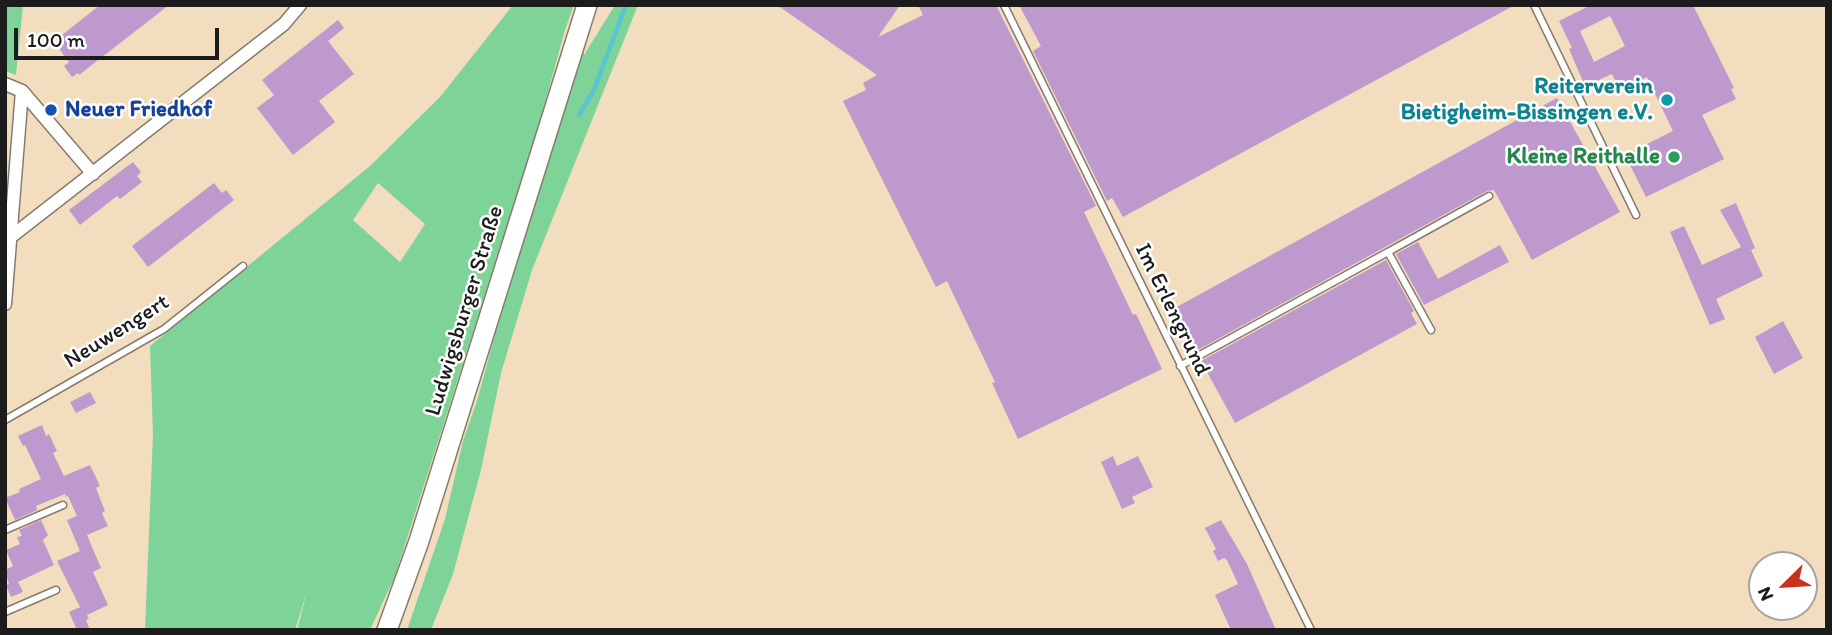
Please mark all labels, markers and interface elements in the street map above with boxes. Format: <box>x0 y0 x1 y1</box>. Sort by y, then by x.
scale bar <box>18 14 222 58</box>
text: 100 m <box>27 27 85 52</box>
place label: Reiterverein Bietigheim-Bissingen e.V. <box>1401 73 1653 127</box>
marker: Reiterverein Bietigheim-Bissingen e.V. <box>1659 92 1675 108</box>
place label: Neuer Friedhof <box>65 96 212 124</box>
marker: Neuer Friedhof <box>43 102 59 118</box>
place label: Kleine Reithalle <box>1506 143 1660 171</box>
marker: Kleine Reithalle <box>1666 149 1682 165</box>
street label: Ludwigsburger Straße <box>420 203 510 419</box>
street label: Im Erlengrund <box>1128 239 1216 381</box>
street label: Neuwengert <box>59 289 175 375</box>
north arrow <box>1748 551 1818 621</box>
text: N <box>1752 583 1778 604</box>

